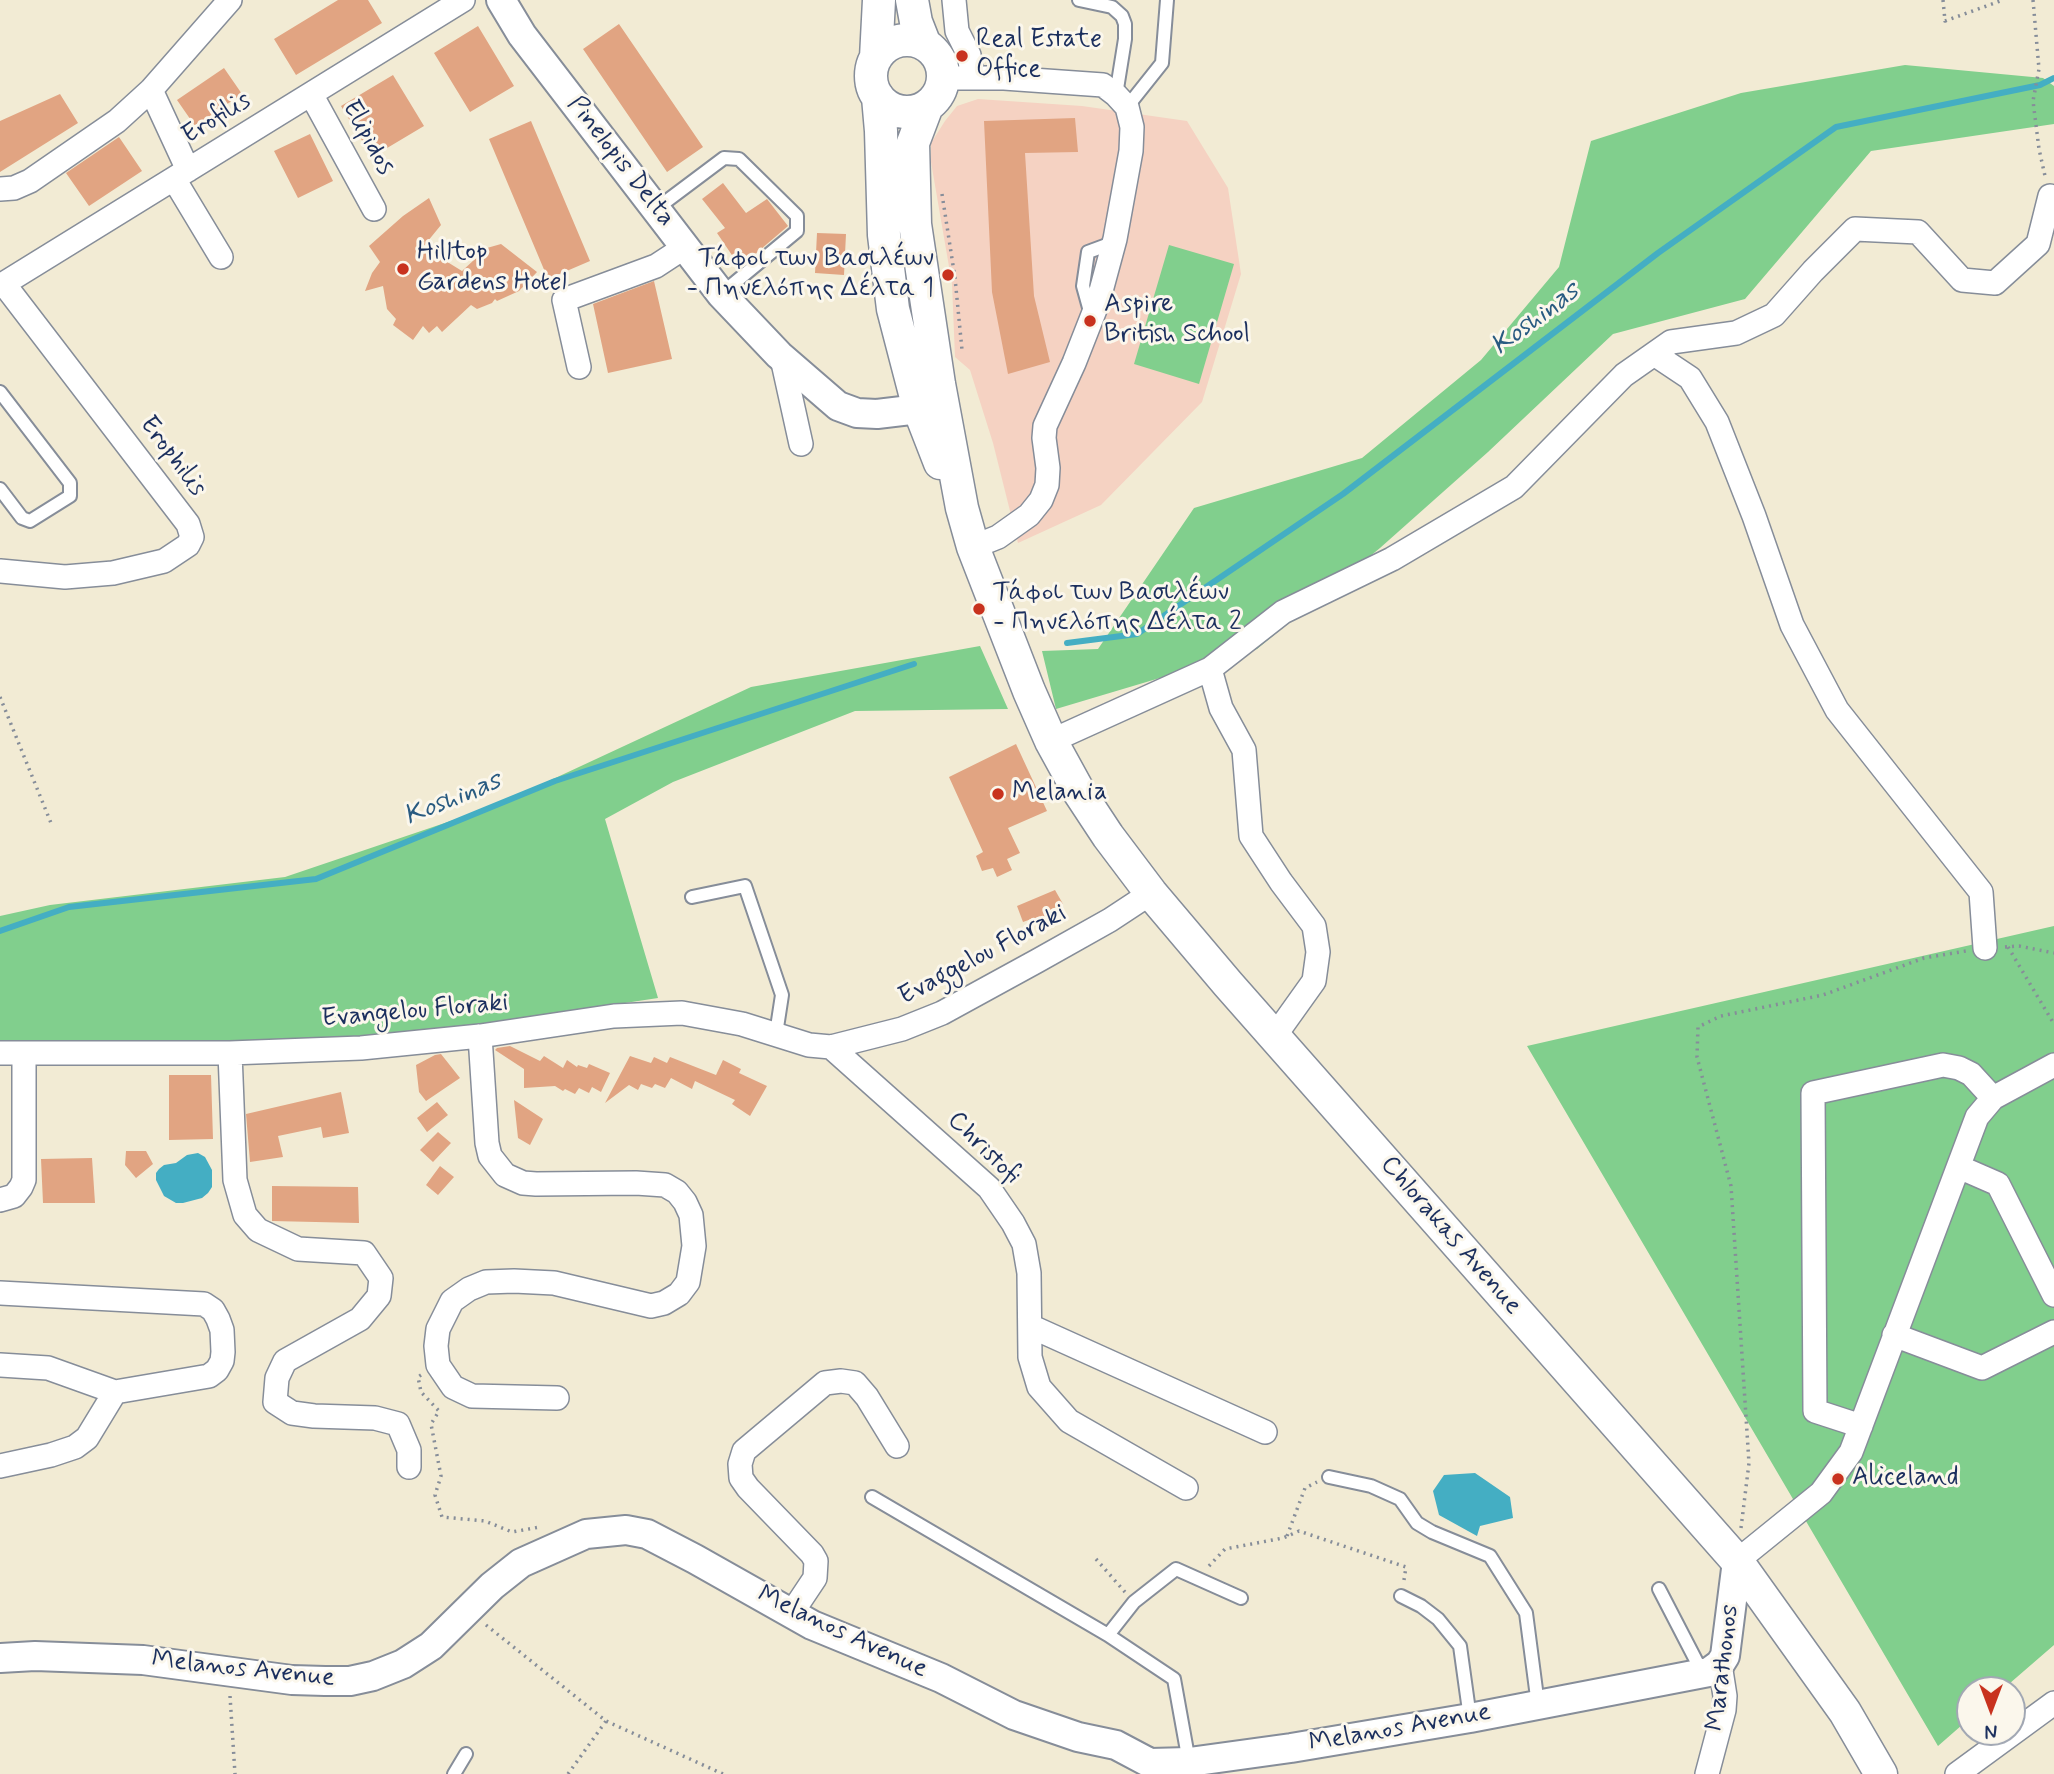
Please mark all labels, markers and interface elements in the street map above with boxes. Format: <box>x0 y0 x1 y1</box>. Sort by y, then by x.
place label: Real Estate Office <box>976 25 1102 86</box>
marker: Real Estate Office <box>954 48 970 64</box>
street label: Erofilis <box>177 86 257 152</box>
street label: Pinelopis Delta <box>559 90 681 234</box>
street label: Elipidos <box>334 95 400 181</box>
place label: Hilltop Gardens Hotel <box>417 238 567 300</box>
place label: Τάφοι των Βασιλέων - Πηνελόπης Δέλτα 1 <box>686 244 934 306</box>
marker: Hilltop Gardens Hotel <box>395 261 411 277</box>
marker: Τάφοι των Βασιλέων - Πηνελόπης Δέλτα 1 <box>940 267 956 283</box>
water label: Koshinas <box>1485 276 1587 364</box>
place label: Aspire British School <box>1104 290 1250 352</box>
marker: Aspire British School <box>1082 313 1098 329</box>
street label: Erophilis <box>132 411 212 503</box>
place label: Τάφοι των Βασιλέων - Πηνελόπης Δέλτα 2 <box>993 578 1242 640</box>
marker: Τάφοι των Βασιλέων - Πηνελόπης Δέλτα 2 <box>971 601 987 617</box>
water label: Koshinas <box>400 765 506 835</box>
place label: Melania <box>1012 778 1107 810</box>
marker: Melania <box>990 786 1006 802</box>
street label: Evaggelou Floraki <box>894 899 1072 1013</box>
street label: Evangelou Floraki <box>320 988 510 1036</box>
street label: Christofi <box>940 1106 1026 1192</box>
street label: Chlorakas Avenue <box>1373 1150 1527 1322</box>
place label: Aliceland <box>1852 1463 1959 1495</box>
marker: Aliceland <box>1830 1471 1846 1487</box>
street label: Melanos Avenue <box>752 1580 932 1686</box>
street label: Marathonos <box>1701 1603 1747 1733</box>
street label: Melanos Avenue <box>150 1645 336 1695</box>
north arrow <box>1956 1676 2026 1746</box>
street label: Melanos Avenue <box>1307 1698 1493 1760</box>
text: N <box>1985 1718 1997 1743</box>

